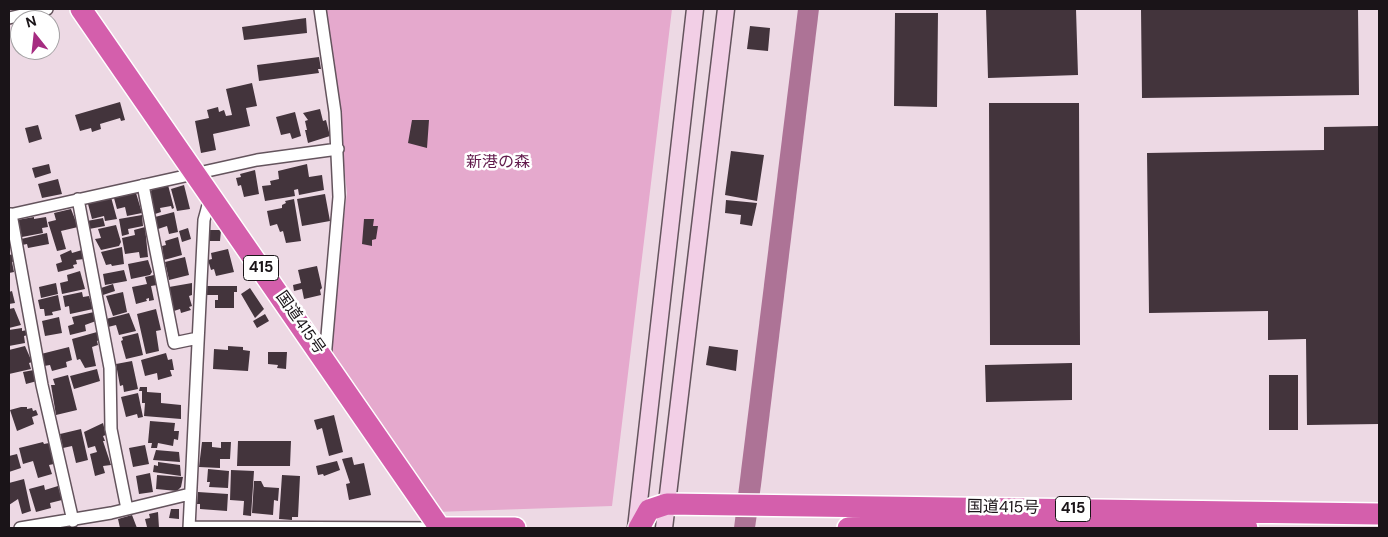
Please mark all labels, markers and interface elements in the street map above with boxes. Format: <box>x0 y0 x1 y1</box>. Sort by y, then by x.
north arrow <box>10 10 60 60</box>
text: N <box>24 11 39 32</box>
park label: 新港の森 <box>466 153 530 173</box>
road number: 415 <box>244 256 278 280</box>
street label: 国道415号 <box>271 288 329 358</box>
road number: 415 <box>1056 496 1090 522</box>
street label: 国道415号 <box>967 498 1039 518</box>

